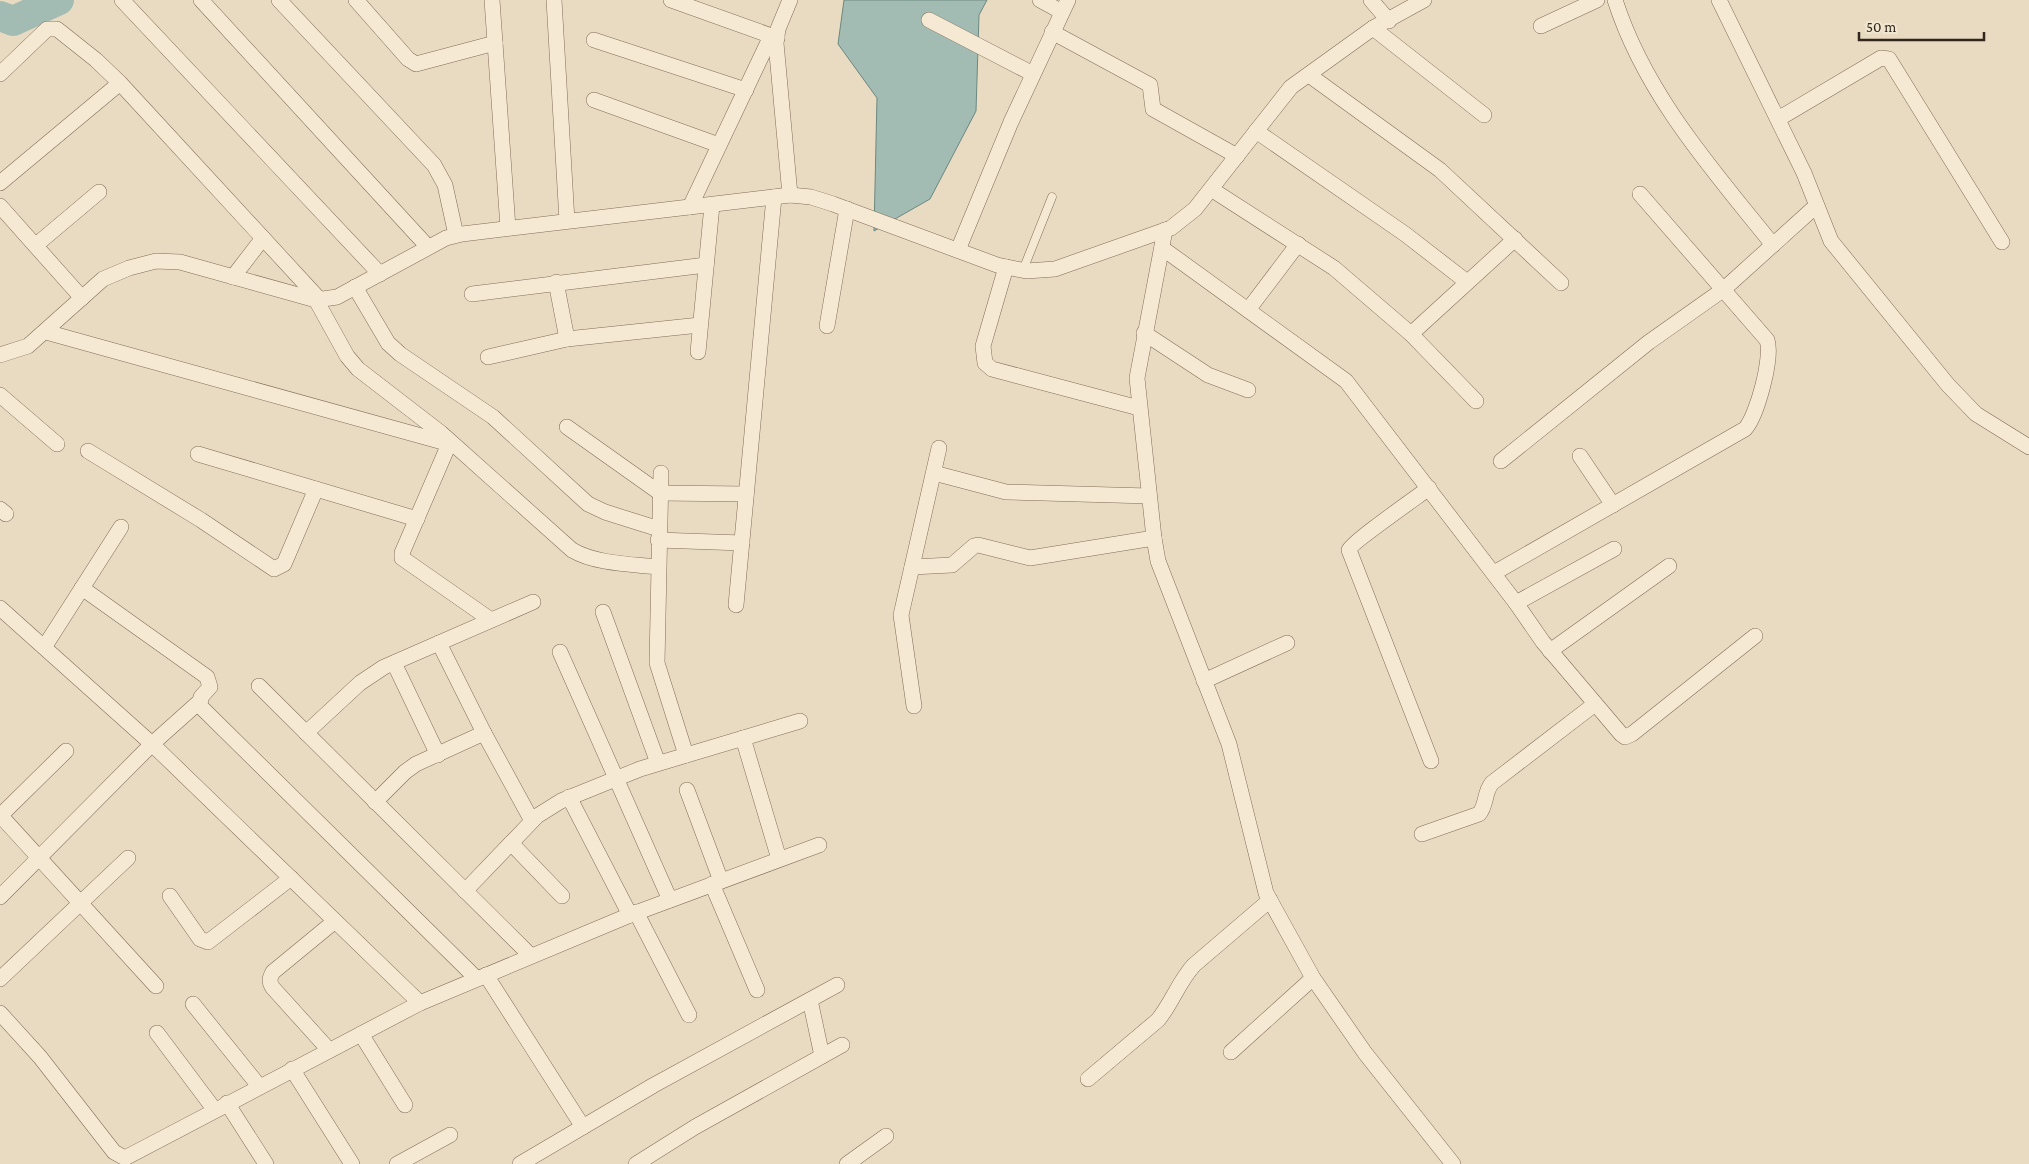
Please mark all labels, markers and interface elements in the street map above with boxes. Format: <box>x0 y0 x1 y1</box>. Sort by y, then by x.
scale bar <box>1859 10 1984 42</box>
text: 50 m <box>1866 19 1896 35</box>

